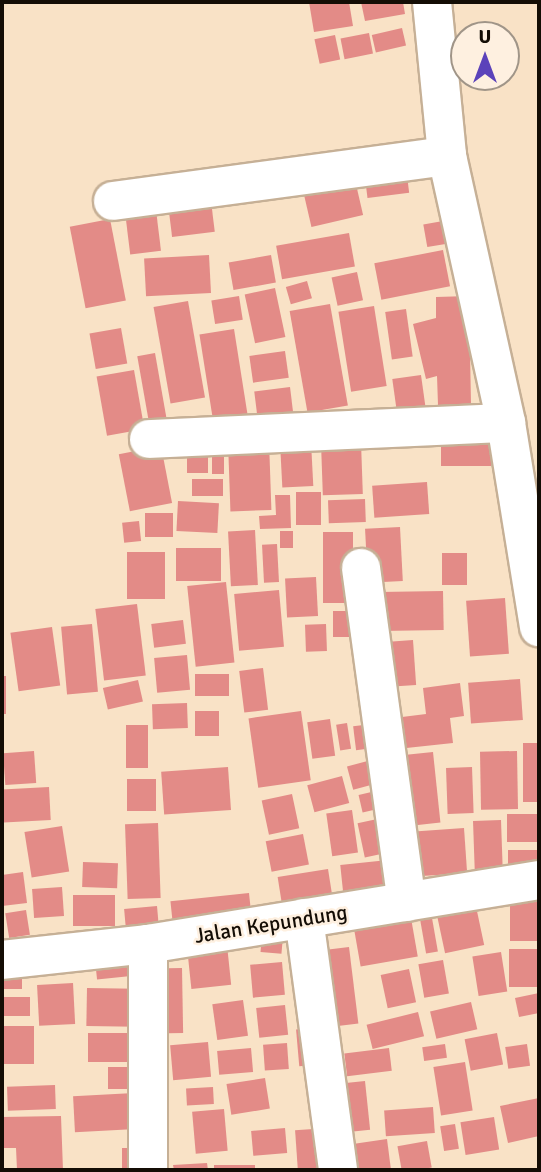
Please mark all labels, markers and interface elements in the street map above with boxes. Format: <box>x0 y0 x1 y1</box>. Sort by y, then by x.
north arrow <box>450 21 520 91</box>
text: U <box>479 25 491 49</box>
street label: Jalan Kepundung <box>193 899 349 949</box>

